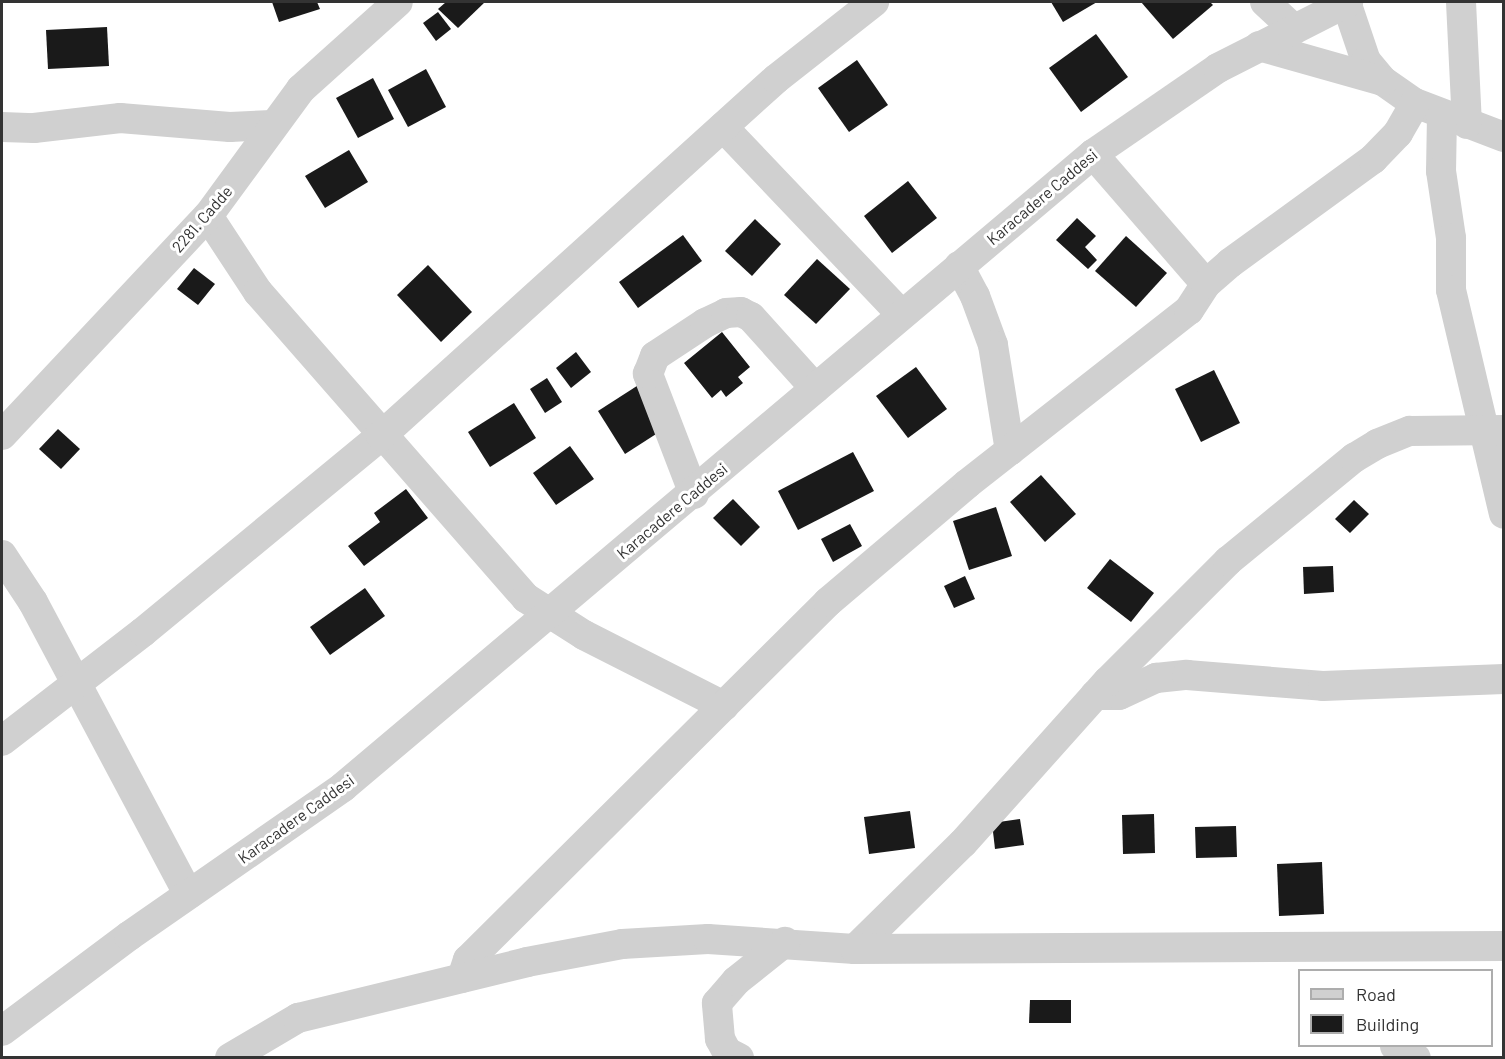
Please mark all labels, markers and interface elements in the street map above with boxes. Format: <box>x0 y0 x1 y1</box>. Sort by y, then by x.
street label: Karacadere Caddesi <box>983 145 1101 249</box>
street label: 2281. Cadde <box>168 182 236 256</box>
street label: Karacadere Caddesi <box>613 459 731 563</box>
street label: Karacadere Caddesi <box>234 771 358 867</box>
legend <box>1298 969 1493 1047</box>
text: Road <box>1356 983 1396 1005</box>
text: Building <box>1356 1013 1419 1035</box>

